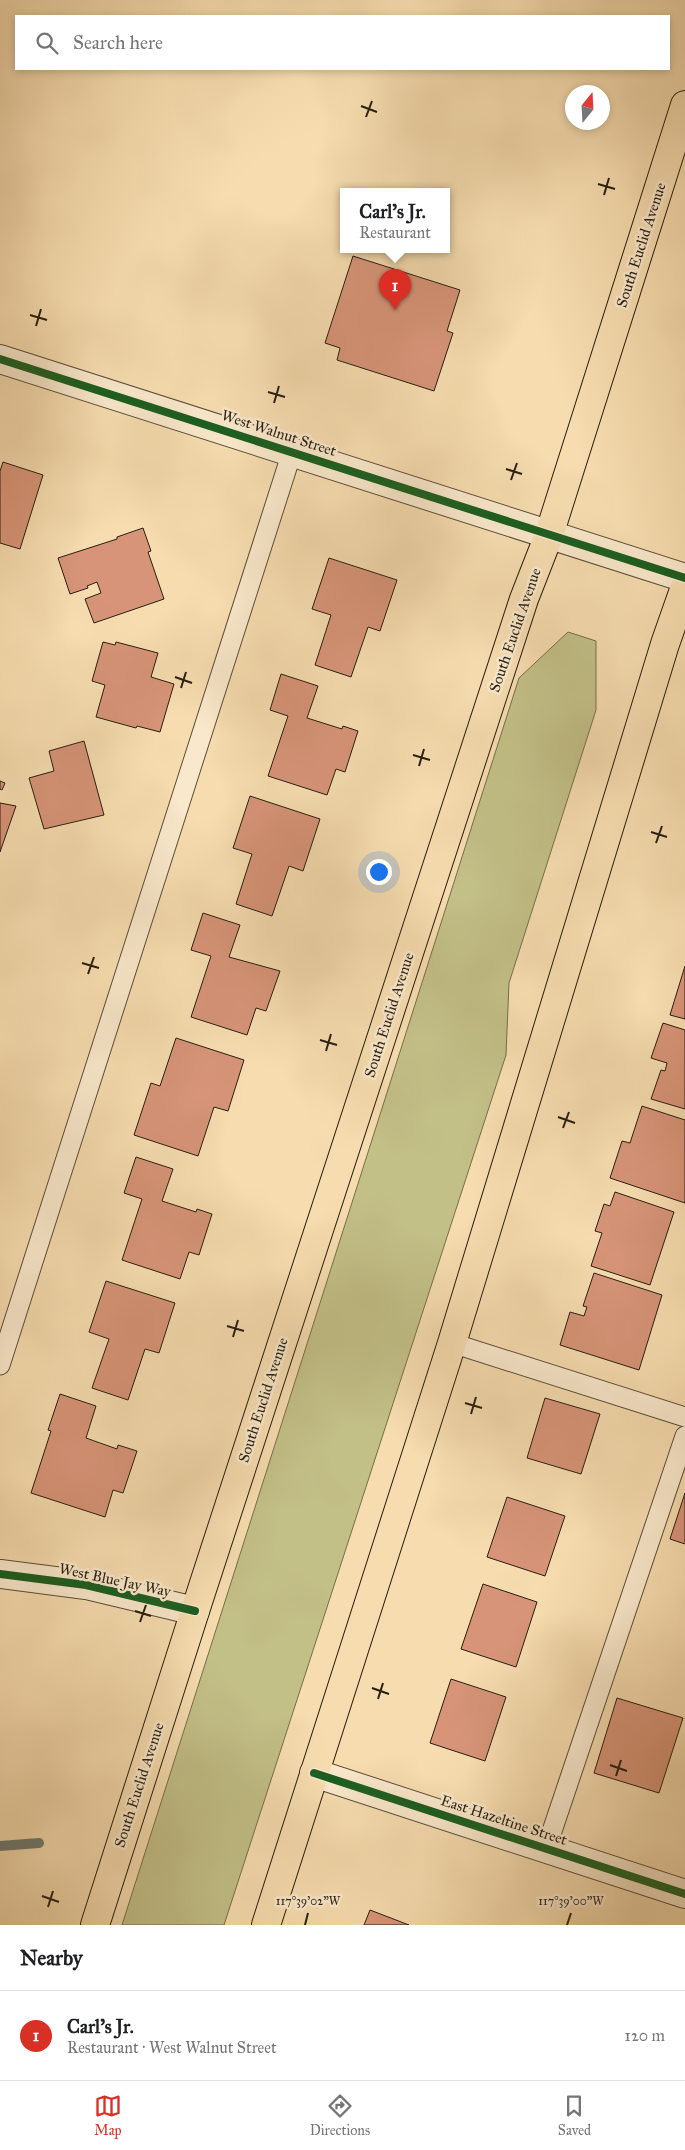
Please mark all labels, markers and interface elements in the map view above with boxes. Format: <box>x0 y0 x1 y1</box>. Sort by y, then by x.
search box <box>15 15 670 70</box>
icon: search <box>33 29 61 57</box>
text: Search here <box>73 31 163 54</box>
north arrow <box>565 85 610 130</box>
street label: South Euclid Avenue <box>612 180 670 310</box>
popup <box>340 188 450 253</box>
text: Carl's Jr. <box>359 200 426 223</box>
text: Restaurant <box>359 223 431 242</box>
pin: 1 <box>379 269 411 310</box>
street label: West Walnut Street <box>219 406 339 460</box>
street label: South Euclid Avenue <box>485 566 545 694</box>
your location <box>366 859 392 885</box>
street label: South Euclid Avenue <box>360 950 418 1080</box>
street label: South Euclid Avenue <box>234 1335 292 1465</box>
street label: West Blue Jay Way <box>57 1559 174 1602</box>
street label: South Euclid Avenue <box>110 1720 168 1850</box>
street label: East Hazeltine Street <box>439 1791 570 1849</box>
text: 117°39'02"W <box>276 1894 341 1908</box>
text: 117°39'00"W <box>538 1894 604 1908</box>
text: Nearby <box>20 1945 83 1971</box>
text: Carl's Jr. <box>67 2015 134 2038</box>
text: 1 <box>33 2026 39 2045</box>
text: 120 m <box>625 2026 665 2045</box>
text: Restaurant · West Walnut Street <box>67 2038 277 2057</box>
tab: Map <box>94 2092 122 2139</box>
tab: Directions <box>310 2092 370 2139</box>
tab: Saved <box>558 2092 591 2139</box>

